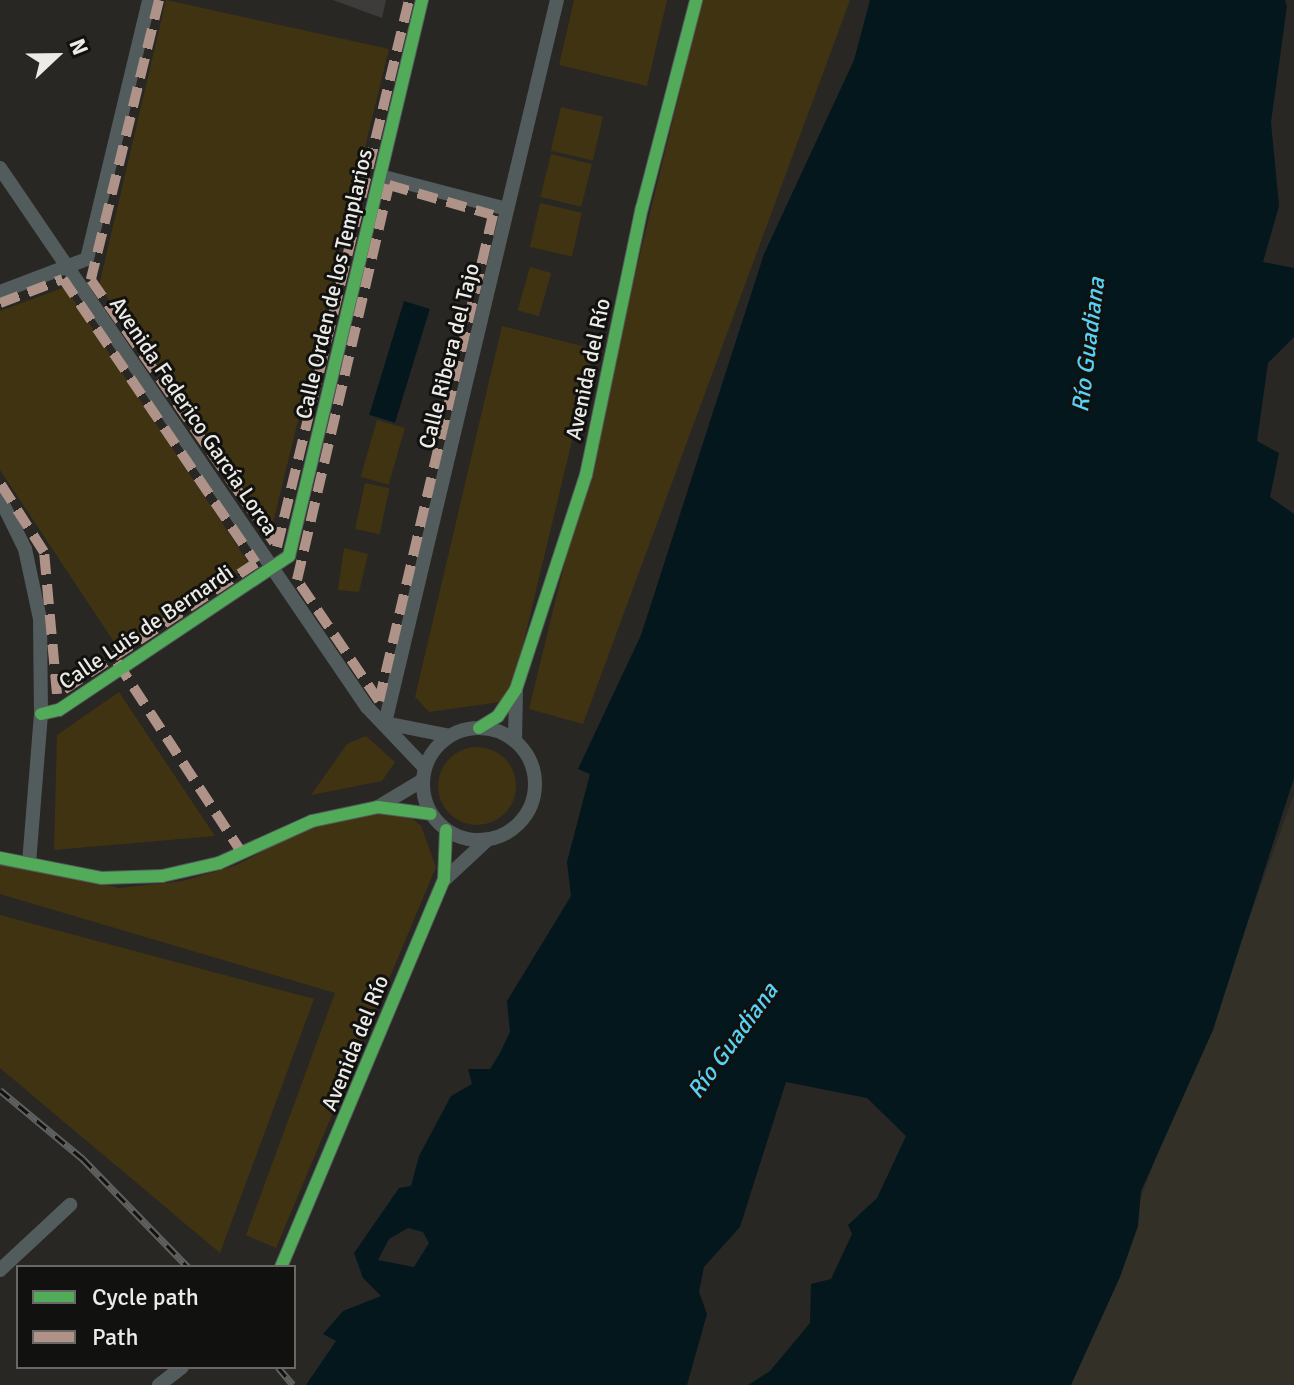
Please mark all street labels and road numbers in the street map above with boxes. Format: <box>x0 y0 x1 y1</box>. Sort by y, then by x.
street label: Calle Orden de los Templarios <box>290 146 378 422</box>
street label: Calle Ribera del Tajo <box>413 261 485 451</box>
street label: Avenida Federico García Lorca <box>104 292 284 540</box>
street label: Avenida del Río <box>560 296 616 442</box>
street label: Calle Luis de Bernardi <box>54 559 238 695</box>
street label: Avenida del Río <box>316 971 394 1115</box>

